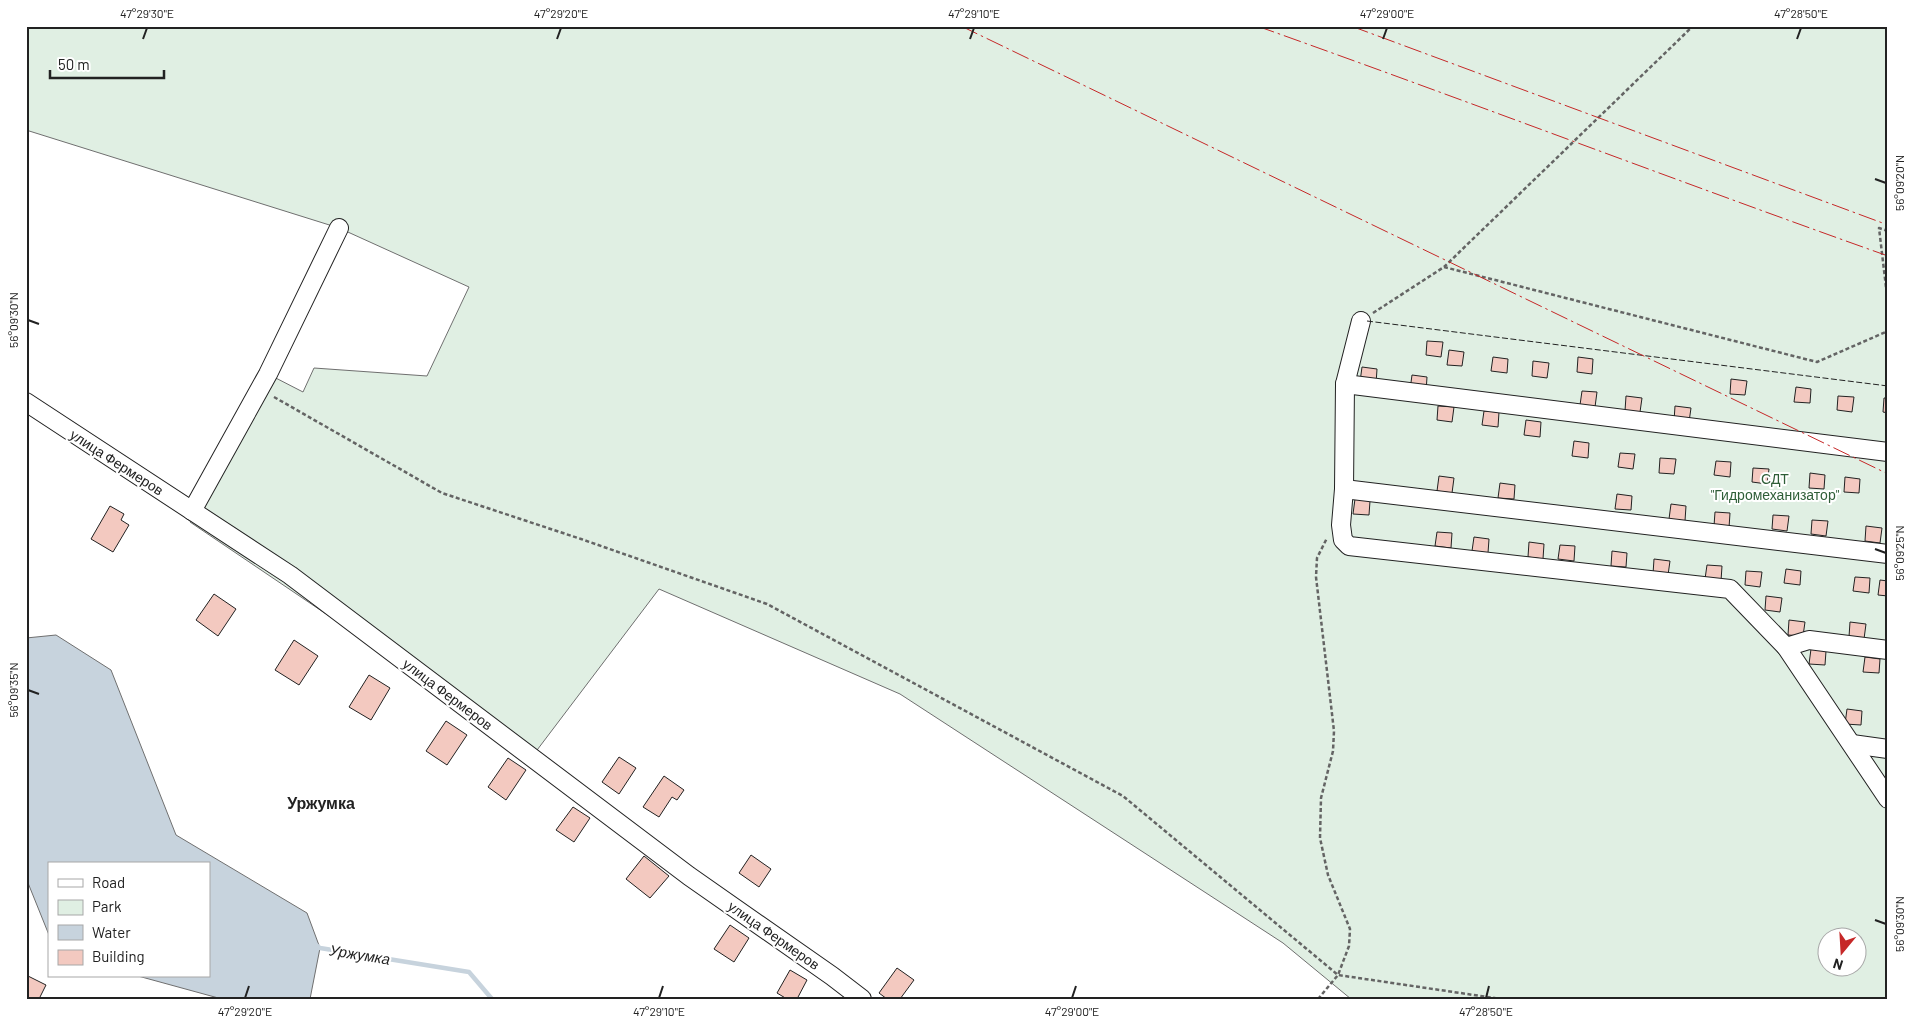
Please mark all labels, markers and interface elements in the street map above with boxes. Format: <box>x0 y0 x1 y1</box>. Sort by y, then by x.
text: 47°29'30"E <box>120 6 174 20</box>
text: 47°29'20"E <box>534 6 588 20</box>
text: 47°29'10"E <box>948 6 1000 20</box>
text: 47°29'00"E <box>1360 6 1414 20</box>
text: 47°28'50"E <box>1774 6 1828 20</box>
scale bar <box>50 48 164 80</box>
text: 50 m <box>58 55 90 73</box>
text: 56°09'20"N <box>1892 155 1906 211</box>
text: 56°09'30"N <box>6 292 20 348</box>
street label: улица Фермеров <box>67 425 167 499</box>
park label: СДТ "Гидромеханизатор" <box>1711 470 1840 503</box>
text: 56°09'25"N <box>1892 525 1906 581</box>
street label: улица Фермеров <box>400 655 496 733</box>
text: 56°09'35"N <box>6 662 20 718</box>
district label: Уржумка <box>287 793 355 812</box>
legend <box>48 862 210 978</box>
text: Road <box>92 873 125 891</box>
text: 56°09'30"N <box>1892 896 1906 952</box>
text: Park <box>92 897 122 915</box>
street label: улица Фермеров <box>725 897 823 973</box>
text: Water <box>92 923 131 941</box>
north arrow <box>1816 928 1866 978</box>
water label: Уржумка <box>327 940 392 968</box>
text: Building <box>92 947 145 965</box>
text: N <box>1831 955 1845 974</box>
text: 47°29'20"E <box>218 1004 272 1018</box>
text: 47°29'10"E <box>633 1004 685 1018</box>
text: 47°29'00"E <box>1045 1004 1099 1018</box>
text: 47°28'50"E <box>1459 1004 1513 1018</box>

